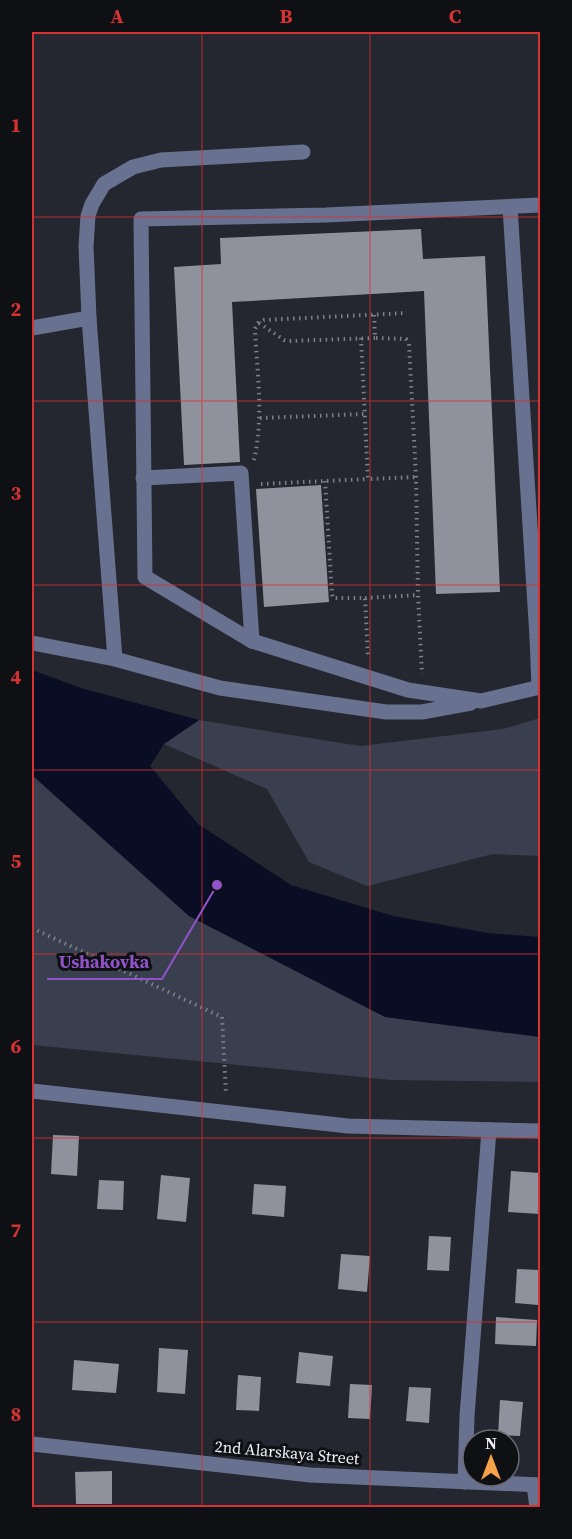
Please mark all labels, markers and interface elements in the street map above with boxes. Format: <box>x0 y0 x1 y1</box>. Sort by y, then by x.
text: A <box>110 2 124 30</box>
text: B <box>279 2 293 30</box>
text: C <box>449 2 461 30</box>
text: 1 <box>11 111 21 139</box>
text: 2 <box>11 295 22 323</box>
text: 3 <box>11 479 22 507</box>
text: 4 <box>11 663 22 691</box>
text: 5 <box>11 847 22 875</box>
callout: Ushakovka <box>47 943 162 979</box>
text: Ushakovka <box>59 949 150 974</box>
text: 6 <box>11 1032 22 1060</box>
text: 7 <box>11 1216 22 1244</box>
text: 8 <box>11 1400 21 1428</box>
north arrow <box>461 1428 521 1488</box>
text: N <box>485 1432 497 1454</box>
street label: 2nd Alarskaya Street <box>214 1435 361 1469</box>

